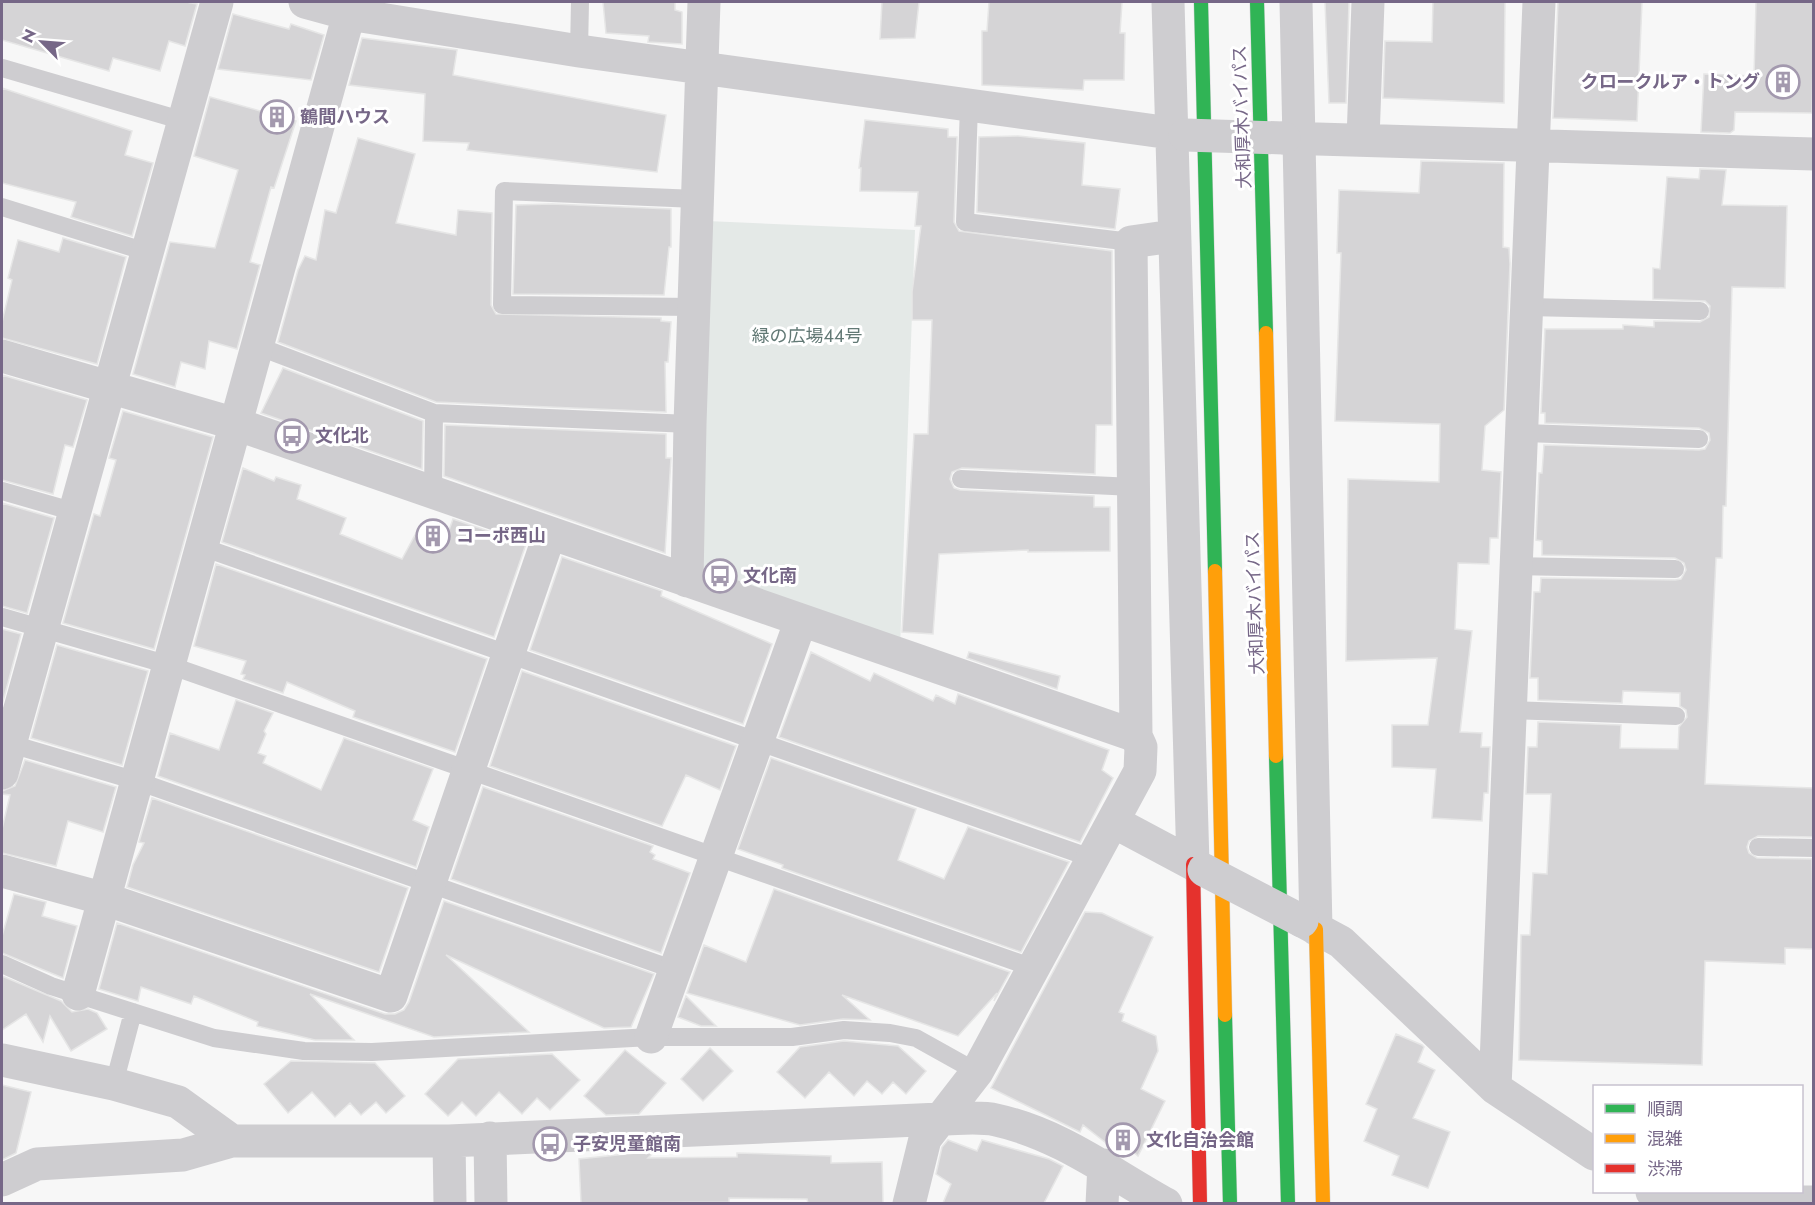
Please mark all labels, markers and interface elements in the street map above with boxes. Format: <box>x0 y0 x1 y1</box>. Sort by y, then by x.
north arrow <box>12 12 72 72</box>
text: N <box>16 25 42 46</box>
street label: 大和厚木バイパス <box>1227 45 1257 189</box>
building icon: クロークルア・トング <box>1765 64 1801 100</box>
place label: クロークルア・トング <box>1581 69 1760 95</box>
building icon: 鶴間ハウス <box>259 99 295 135</box>
place label: 鶴間ハウス <box>300 104 390 130</box>
park label: 緑の広場44号 <box>752 323 863 349</box>
bus stop icon: 文化北 <box>274 418 310 454</box>
place label: 文化北 <box>315 423 369 449</box>
building icon: コーポ西山 <box>415 518 451 554</box>
place label: コーポ西山 <box>456 523 546 549</box>
street label: 大和厚木バイパス <box>1240 531 1270 675</box>
bus stop icon: 文化南 <box>702 558 738 594</box>
place label: 文化南 <box>743 563 797 589</box>
legend <box>1593 1085 1803 1193</box>
text: 順調 <box>1647 1096 1683 1122</box>
building icon: 文化自治会館 <box>1105 1122 1141 1158</box>
bus stop icon: 子安児童館南 <box>532 1126 568 1162</box>
text: 混雑 <box>1647 1126 1683 1152</box>
place label: 文化自治会館 <box>1146 1127 1254 1153</box>
place label: 子安児童館南 <box>573 1131 681 1157</box>
text: 渋滞 <box>1647 1156 1683 1182</box>

